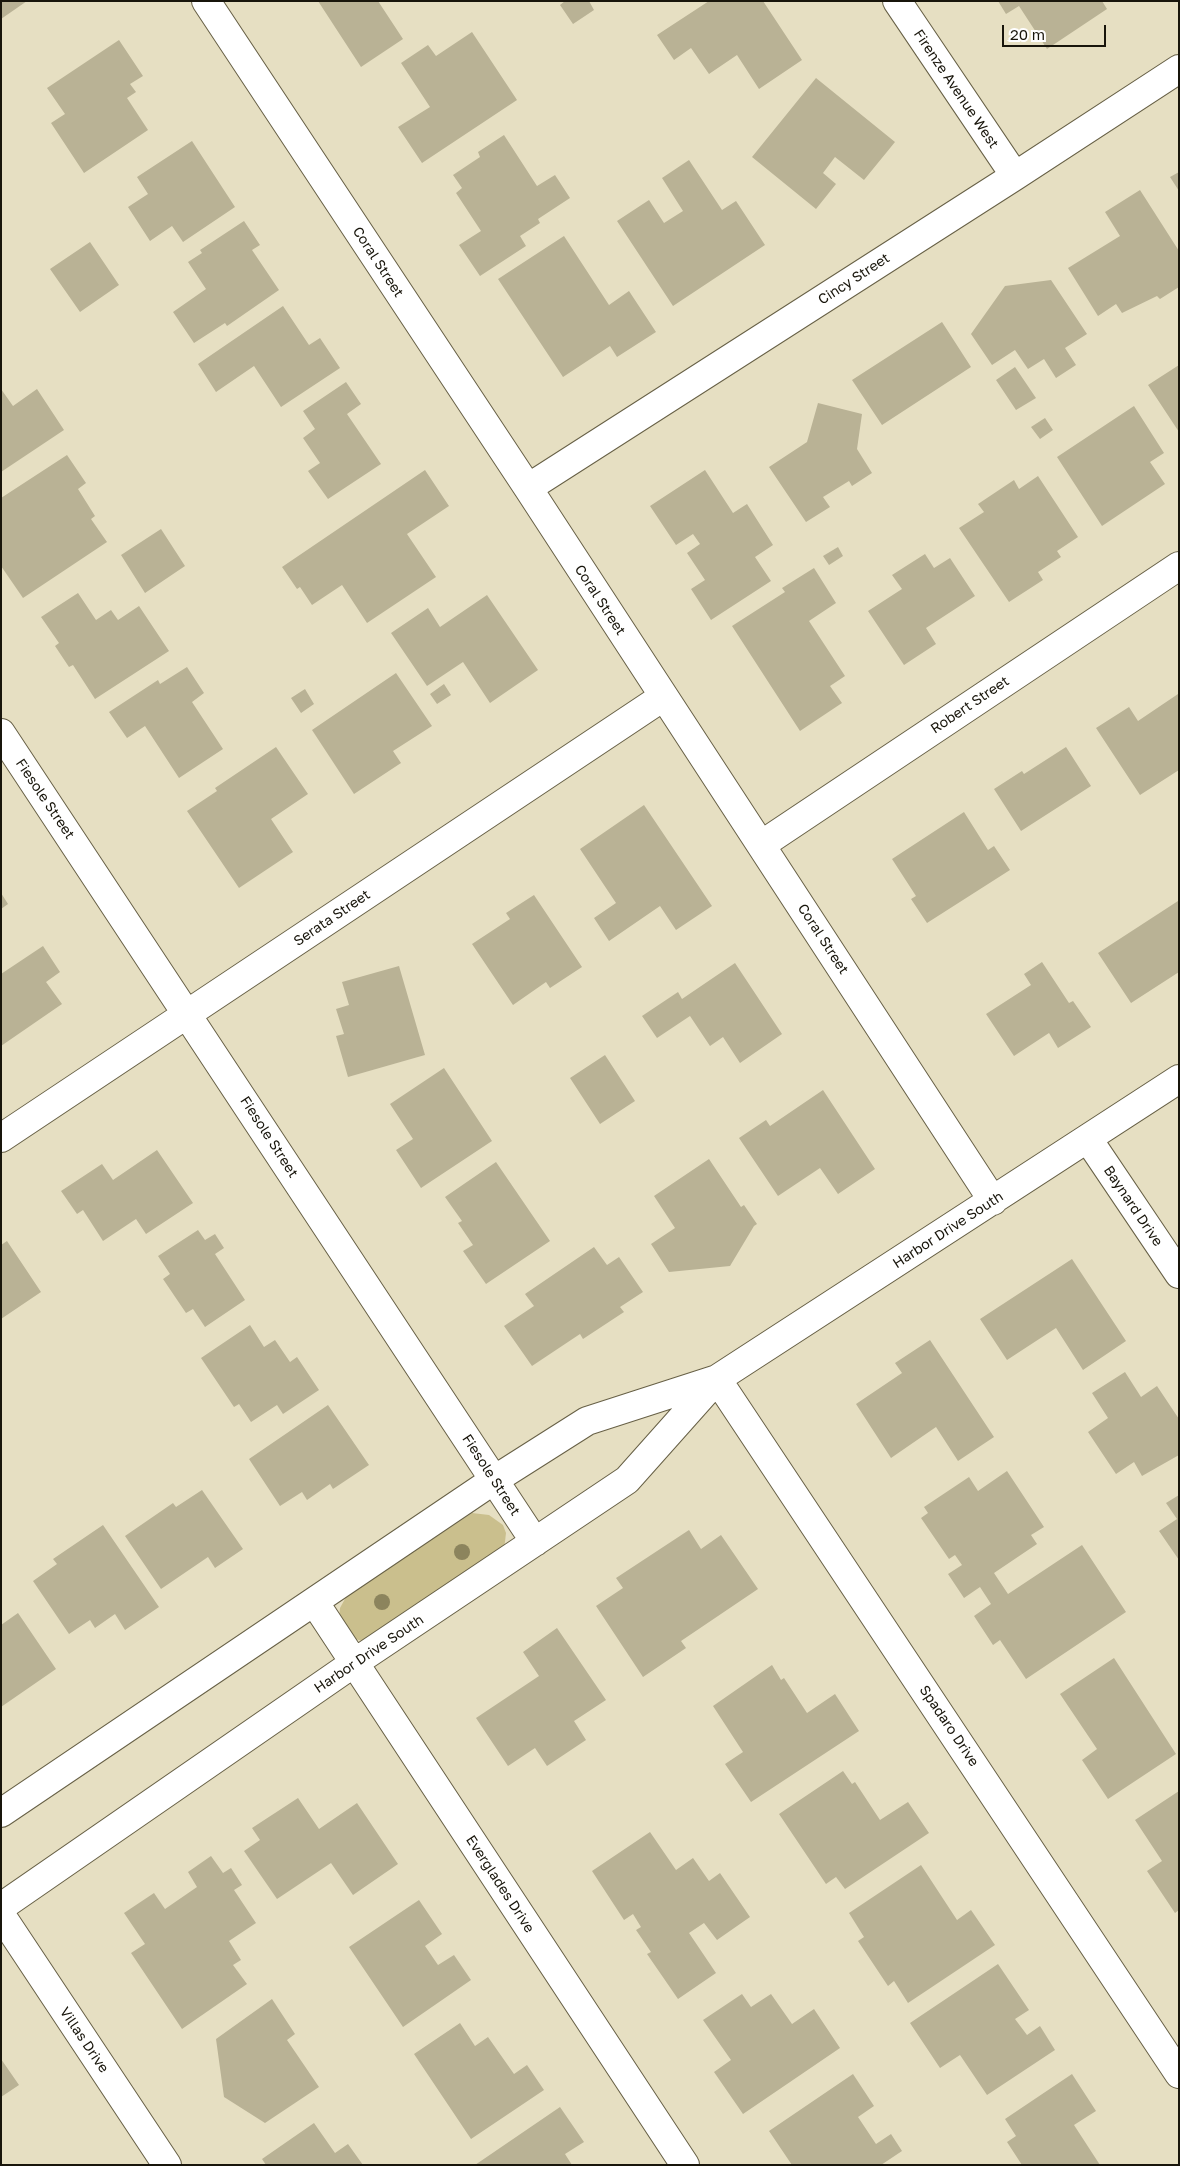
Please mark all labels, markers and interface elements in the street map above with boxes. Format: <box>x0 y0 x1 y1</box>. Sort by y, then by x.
scale bar <box>1005 15 1109 47</box>
text: 20 m <box>1010 25 1045 43</box>
street label: Firenze Avenue West <box>910 26 1002 152</box>
street label: Coral Street <box>349 224 407 300</box>
street label: Cincy Street <box>815 250 893 308</box>
street label: Coral Street <box>571 562 629 638</box>
street label: Robert Street <box>928 673 1012 737</box>
street label: Fiesole Street <box>12 756 78 842</box>
street label: Serata Street <box>291 886 373 950</box>
street label: Coral Street <box>794 901 852 977</box>
street label: Fiesole Street <box>237 1093 301 1181</box>
street label: Baynard Drive <box>1100 1163 1166 1249</box>
street label: Harbor Drive South <box>890 1188 1006 1272</box>
street label: Fiesole Street <box>459 1431 523 1519</box>
street label: Harbor Drive South <box>311 1611 427 1697</box>
street label: Spadaro Drive <box>916 1682 982 1770</box>
street label: Everglades Drive <box>462 1832 538 1936</box>
street label: Villas Drive <box>56 2004 112 2076</box>

